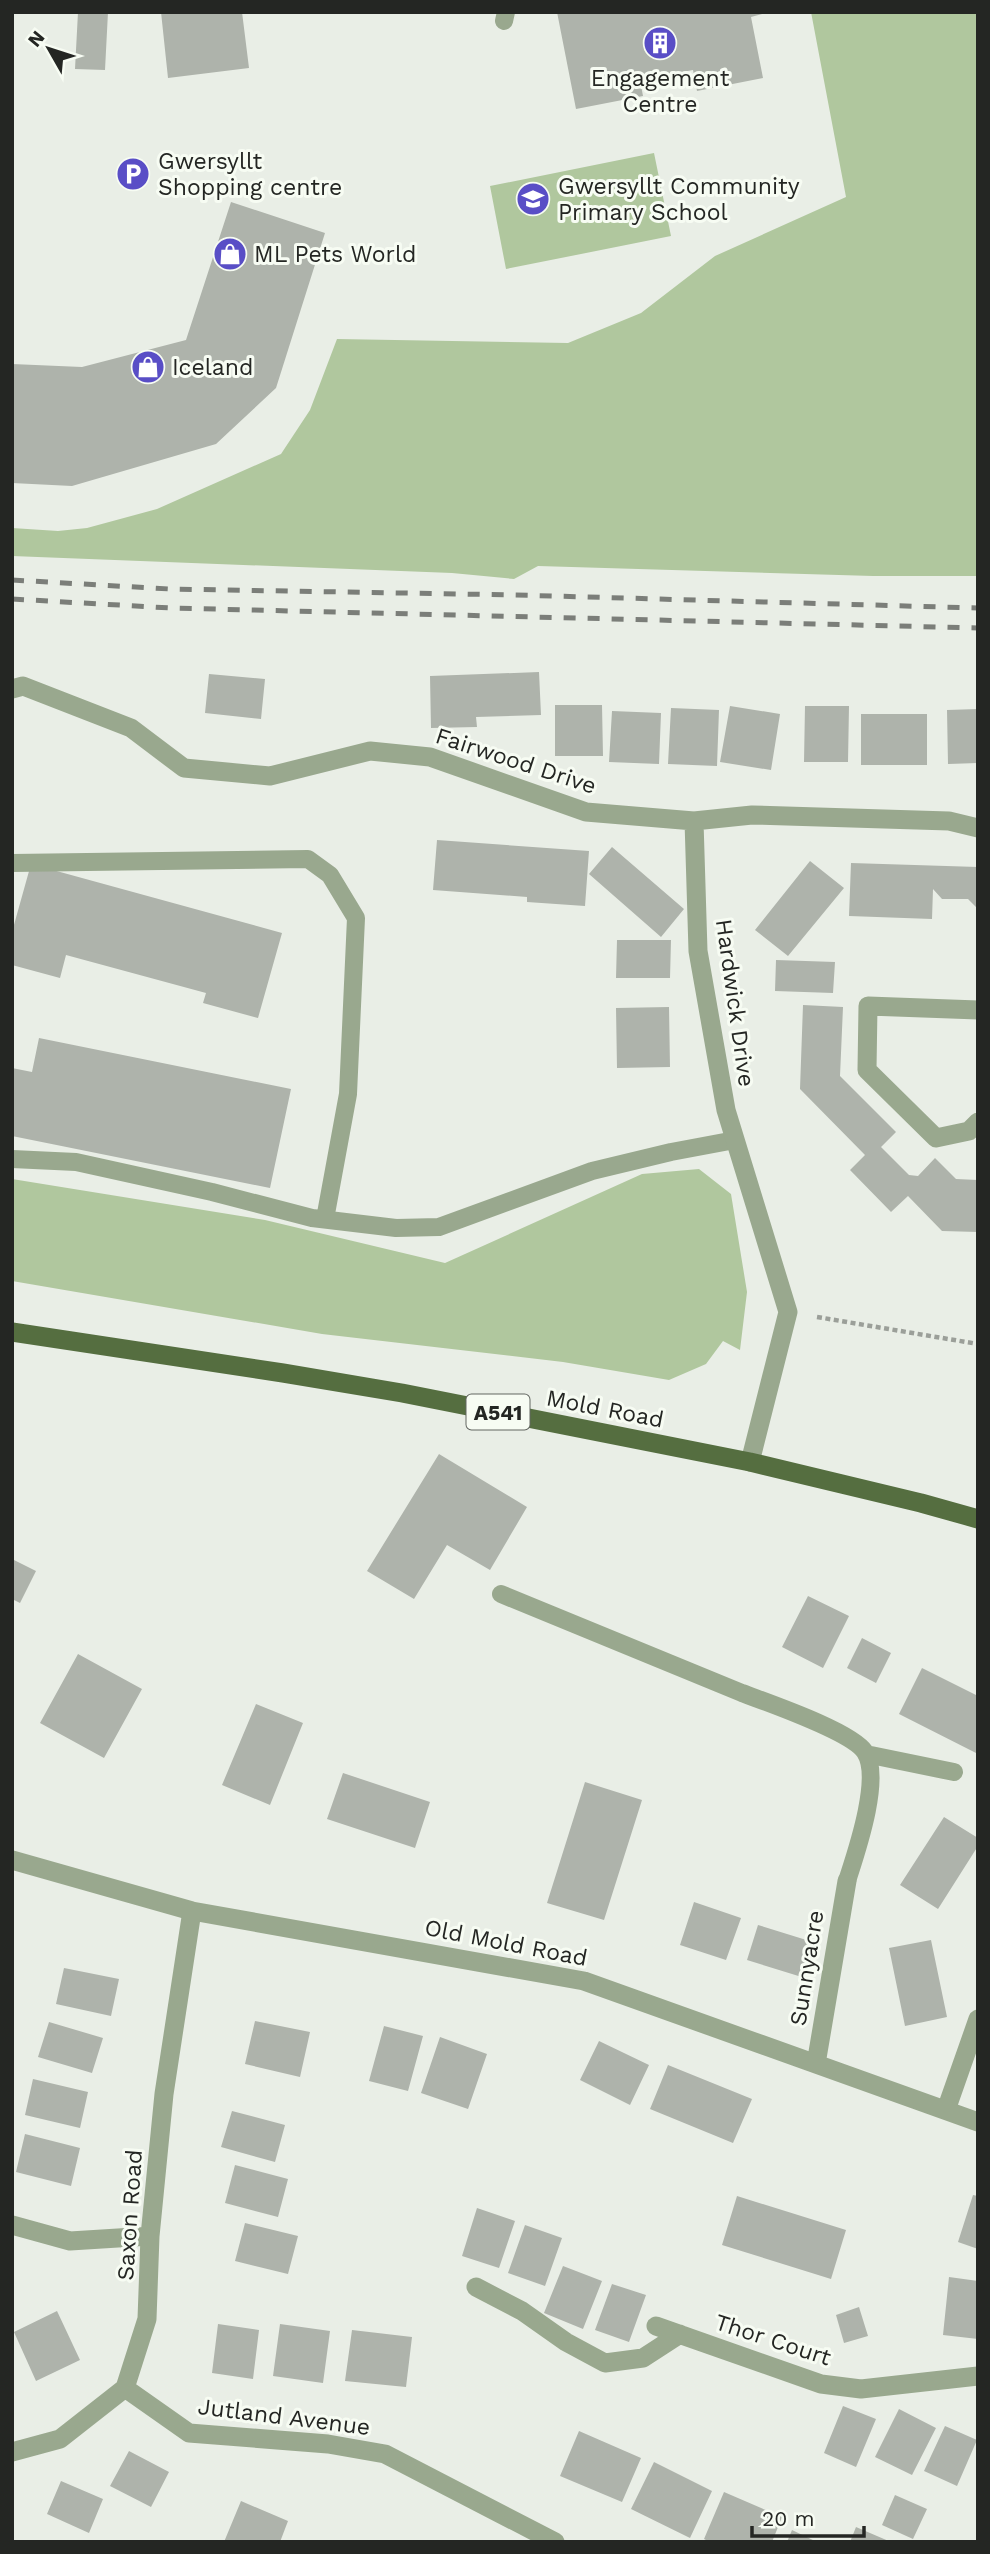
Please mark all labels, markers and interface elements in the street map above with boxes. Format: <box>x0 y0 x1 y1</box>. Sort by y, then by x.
north arrow <box>14 14 84 84</box>
building icon: Engagement Centre <box>641 24 679 62</box>
text: N <box>23 26 50 51</box>
place label: Engagement Centre <box>591 65 730 118</box>
place label: Gwersyllt Shopping centre <box>158 148 342 201</box>
parking icon: Gwersyllt Shopping centre <box>114 155 152 193</box>
place label: Gwersyllt Community Primary School <box>558 173 800 226</box>
school or university icon: Gwersyllt Community Primary School <box>514 180 552 218</box>
shop icon: ML Pets World <box>211 235 249 273</box>
place label: ML Pets World <box>254 241 416 268</box>
shop icon: Iceland <box>129 348 167 386</box>
place label: Iceland <box>172 354 254 381</box>
street label: Fairwood Drive <box>432 722 600 800</box>
street label: Hardwick Drive <box>710 917 760 1089</box>
street label: Mold Road <box>544 1384 666 1434</box>
road number: A541 <box>466 1394 530 1430</box>
street label: Sunnyacre <box>785 1908 829 2028</box>
street label: Old Mold Road <box>422 1914 590 1972</box>
street label: Saxon Road <box>112 2149 148 2281</box>
street label: Thor Court <box>712 2309 835 2372</box>
street label: Jutland Avenue <box>196 2393 372 2441</box>
scale bar <box>752 2494 864 2538</box>
text: 20 m <box>762 2506 814 2531</box>

